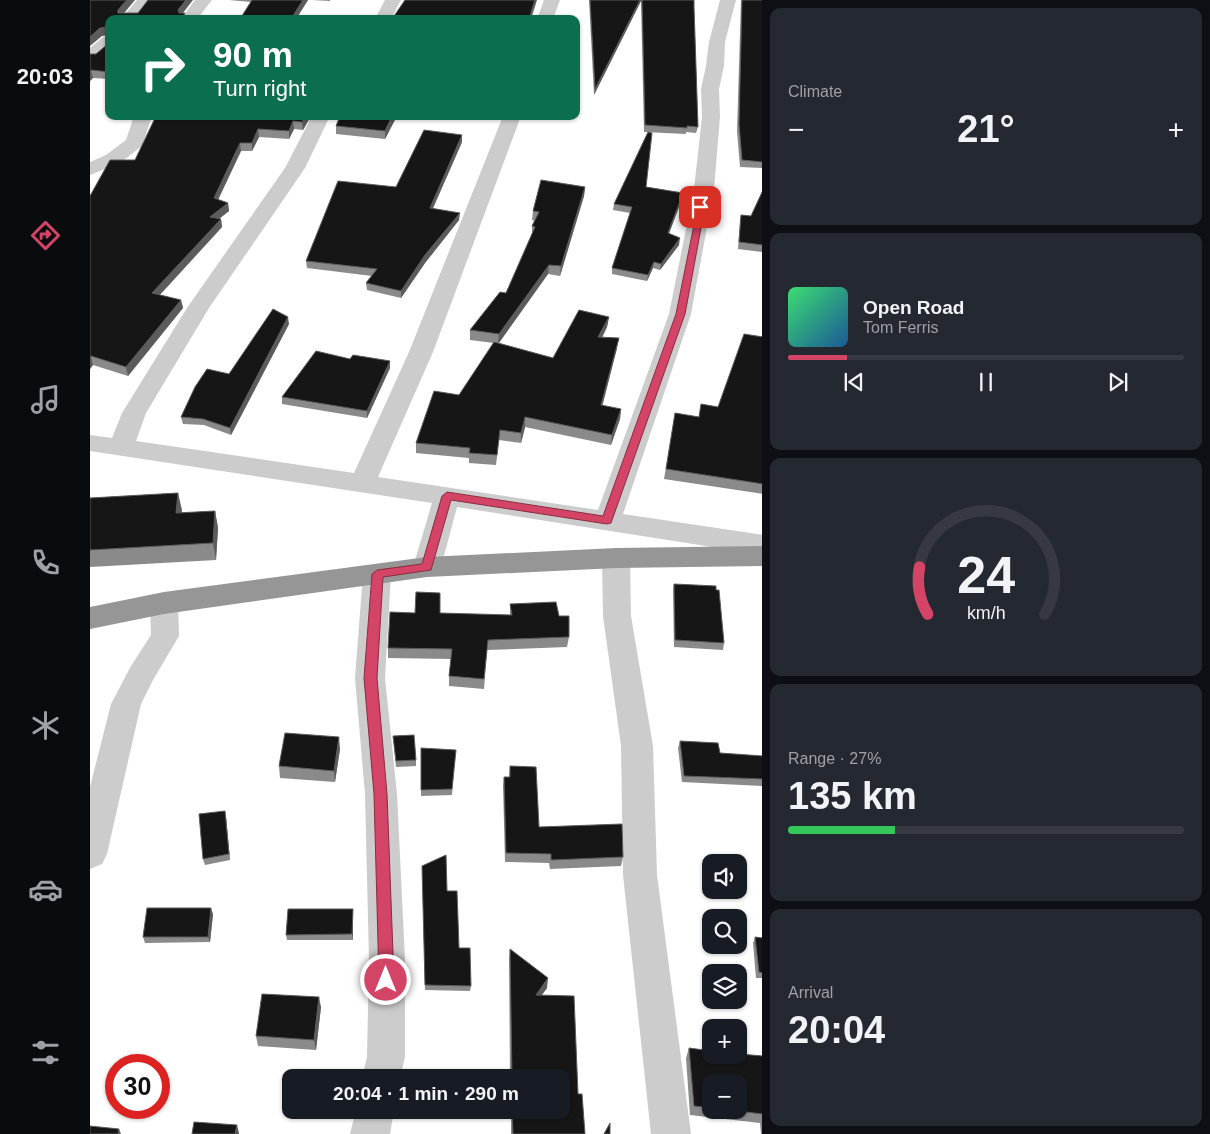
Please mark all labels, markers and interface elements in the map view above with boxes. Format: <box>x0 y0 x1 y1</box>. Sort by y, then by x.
icon: right <box>130 35 195 100</box>
text: 90 m <box>213 35 293 74</box>
text: 20:03 <box>17 64 73 89</box>
text: Turn right <box>213 76 306 101</box>
text: Climate <box>788 83 842 100</box>
text: 21° <box>957 108 1015 150</box>
text: − <box>788 114 804 145</box>
text: + <box>1168 114 1184 145</box>
pin <box>679 186 721 228</box>
icon: arrive <box>686 193 714 221</box>
icon: directions <box>28 218 63 253</box>
text: Open Road <box>863 297 964 318</box>
text: Tom Ferris <box>863 319 939 336</box>
icon: previous <box>840 368 868 396</box>
icon: pause <box>972 368 1000 396</box>
icon: next <box>1104 368 1132 396</box>
icon: music <box>28 382 63 417</box>
icon: phone <box>28 545 63 580</box>
text: 24 <box>957 546 1015 604</box>
text: km/h <box>967 603 1005 623</box>
icon: climate <box>28 708 63 743</box>
text: Range · 27% <box>788 750 881 767</box>
text: 135 km <box>788 775 917 817</box>
map controls <box>702 854 747 1119</box>
button: sound <box>702 854 747 899</box>
icon: car <box>28 872 63 907</box>
button: search <box>702 909 747 954</box>
position arrow <box>359 953 411 1005</box>
button: layers <box>702 964 747 1009</box>
text: Arrival <box>788 984 833 1001</box>
text: 20:04 <box>788 1009 885 1051</box>
button: + <box>702 1019 747 1064</box>
icon: filters <box>28 1035 63 1070</box>
speed limit sign: 30 <box>105 1054 170 1119</box>
button: − <box>702 1074 747 1119</box>
text: 20:04 · 1 min · 290 m <box>333 1083 519 1104</box>

